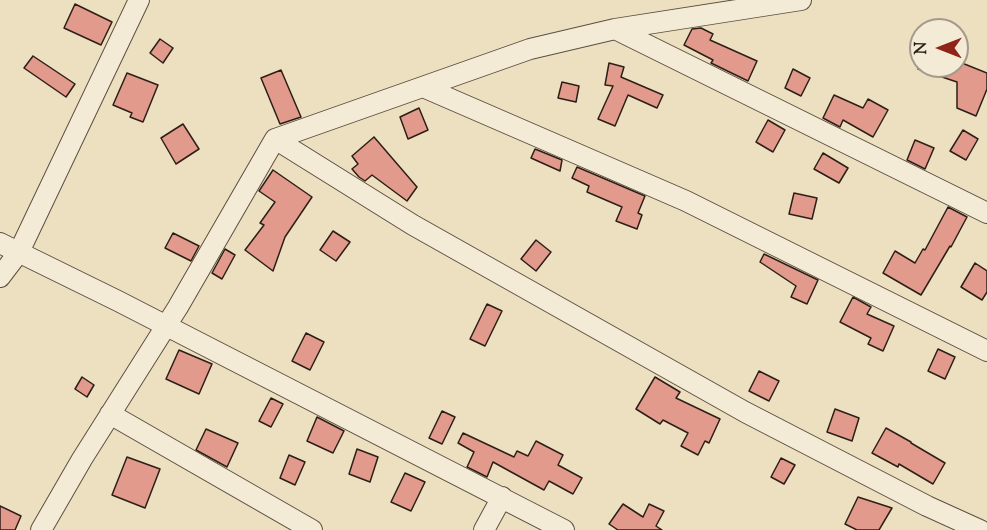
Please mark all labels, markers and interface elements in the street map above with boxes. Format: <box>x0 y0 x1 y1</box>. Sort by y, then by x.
north arrow <box>909 18 969 78</box>
text: N <box>911 42 934 54</box>

